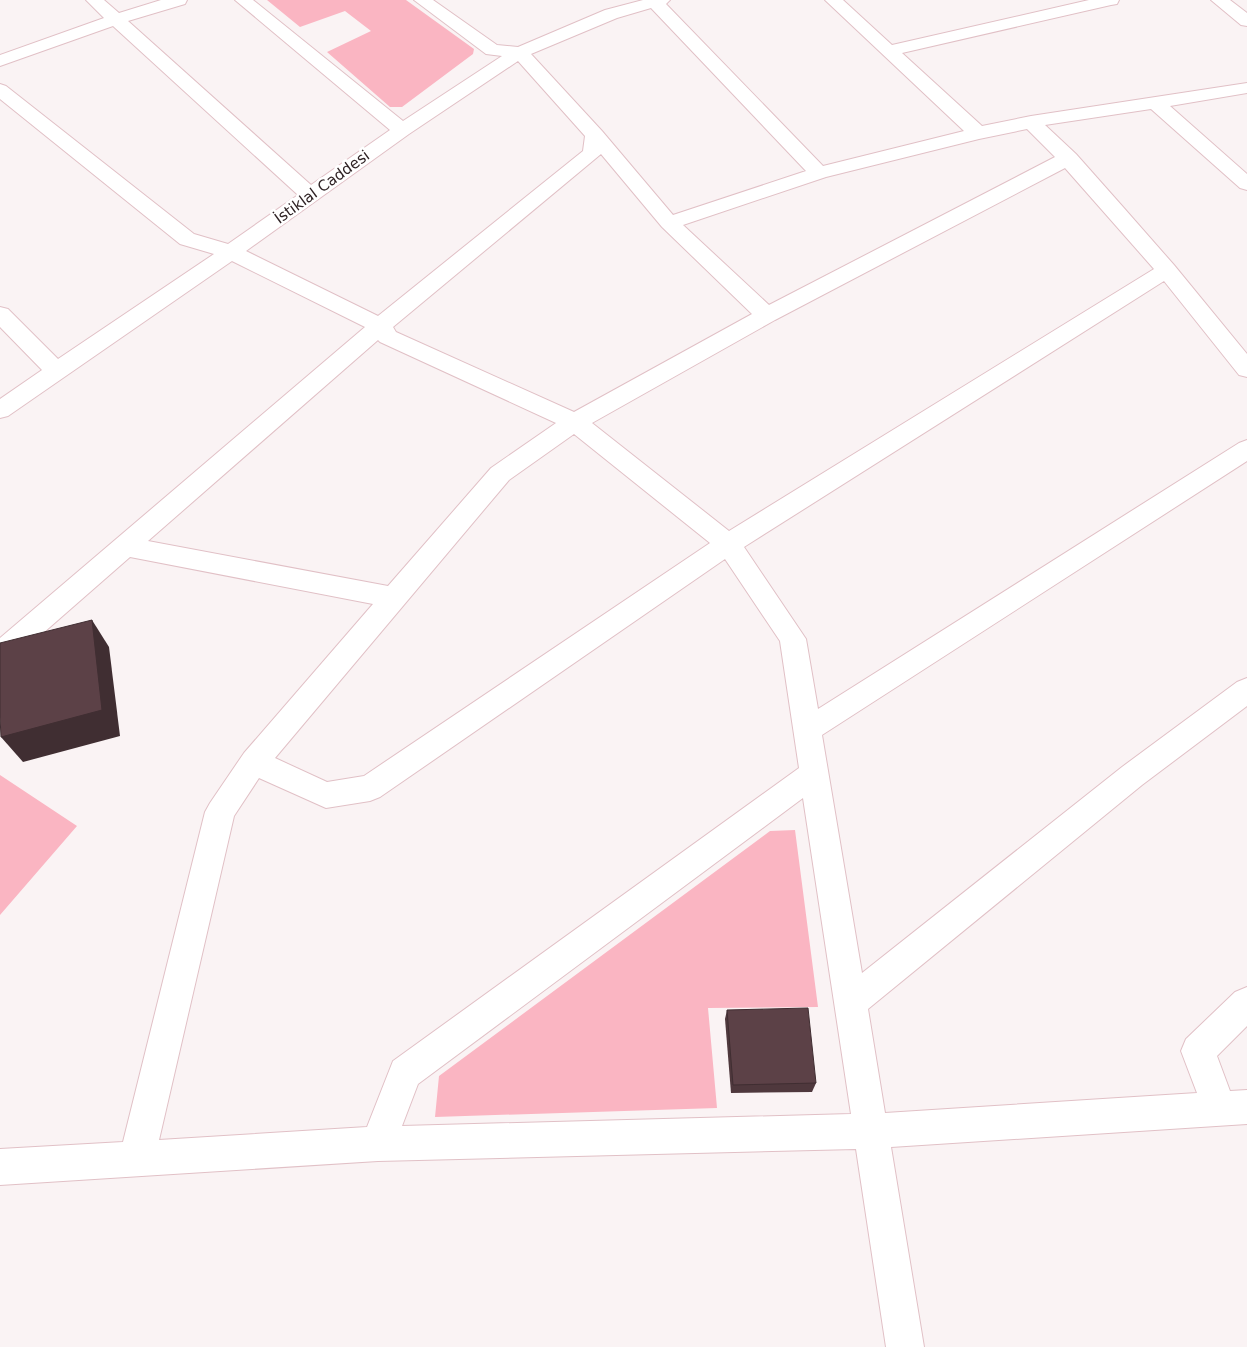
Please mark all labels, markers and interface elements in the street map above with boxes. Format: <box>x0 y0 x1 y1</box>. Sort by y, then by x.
street label: İstiklal Caddesi <box>270 146 373 228</box>

